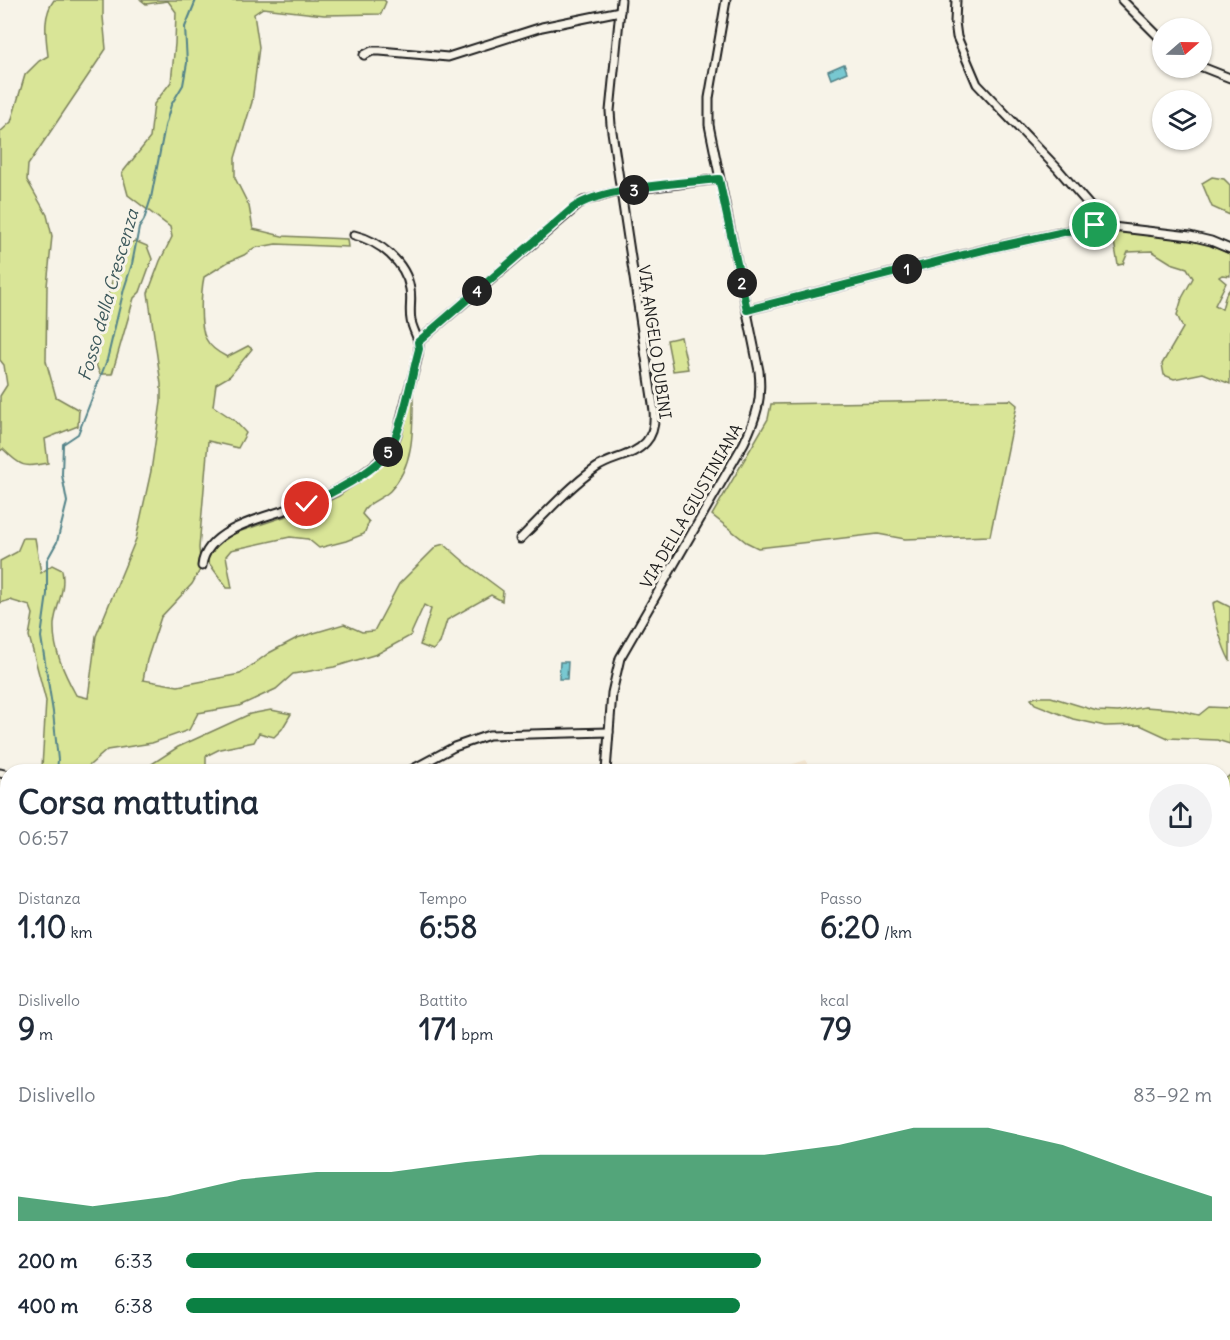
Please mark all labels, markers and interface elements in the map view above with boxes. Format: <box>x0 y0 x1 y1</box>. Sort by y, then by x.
north arrow <box>1152 18 1212 78</box>
map controls <box>1152 18 1212 150</box>
button: layers <box>1152 90 1212 150</box>
pin: 3 <box>619 175 649 205</box>
text: 3 <box>629 180 639 200</box>
pin <box>1069 199 1120 250</box>
water label: Fosso della Crescenza <box>73 205 144 383</box>
icon: arrive <box>1078 208 1111 241</box>
pin: 1 <box>892 254 922 284</box>
text: 1 <box>904 259 910 279</box>
street label: VIA ANGELO DUBINI <box>634 264 676 420</box>
pin: 2 <box>727 268 757 298</box>
text: 2 <box>738 273 746 293</box>
pin: 4 <box>462 276 492 306</box>
text: 4 <box>472 281 482 301</box>
street label: VIA DELLA GIUSTINIANA <box>636 420 746 592</box>
pin: 5 <box>373 437 403 467</box>
text: 5 <box>383 442 393 462</box>
pin <box>281 478 332 529</box>
icon: check <box>290 487 323 520</box>
text: Corsa mattutina <box>18 781 259 823</box>
button: share <box>1149 784 1212 847</box>
text: 06:57 <box>18 825 69 850</box>
text: Distanza <box>18 888 81 908</box>
text: Tempo <box>419 888 467 908</box>
text: Passo <box>820 888 862 908</box>
text: 1.10 <box>18 908 67 946</box>
text: 6:58 <box>419 908 478 946</box>
text: 6:20 <box>820 908 880 946</box>
text: km <box>67 922 93 942</box>
text: /km <box>880 922 912 942</box>
text: Dislivello <box>18 990 80 1010</box>
text: Battito <box>419 990 467 1010</box>
text: kcal <box>820 990 849 1010</box>
text: 9 <box>18 1010 35 1048</box>
text: 171 <box>419 1010 458 1048</box>
text: 79 <box>820 1010 852 1048</box>
text: m <box>35 1024 53 1044</box>
text: bpm <box>458 1024 493 1044</box>
text: Dislivello <box>18 1082 95 1107</box>
text: 83–92 m <box>1133 1082 1212 1107</box>
text: 200 m <box>18 1248 78 1273</box>
text: 6:33 <box>114 1248 153 1273</box>
text: 400 m <box>18 1293 78 1318</box>
text: 6:38 <box>114 1293 153 1318</box>

